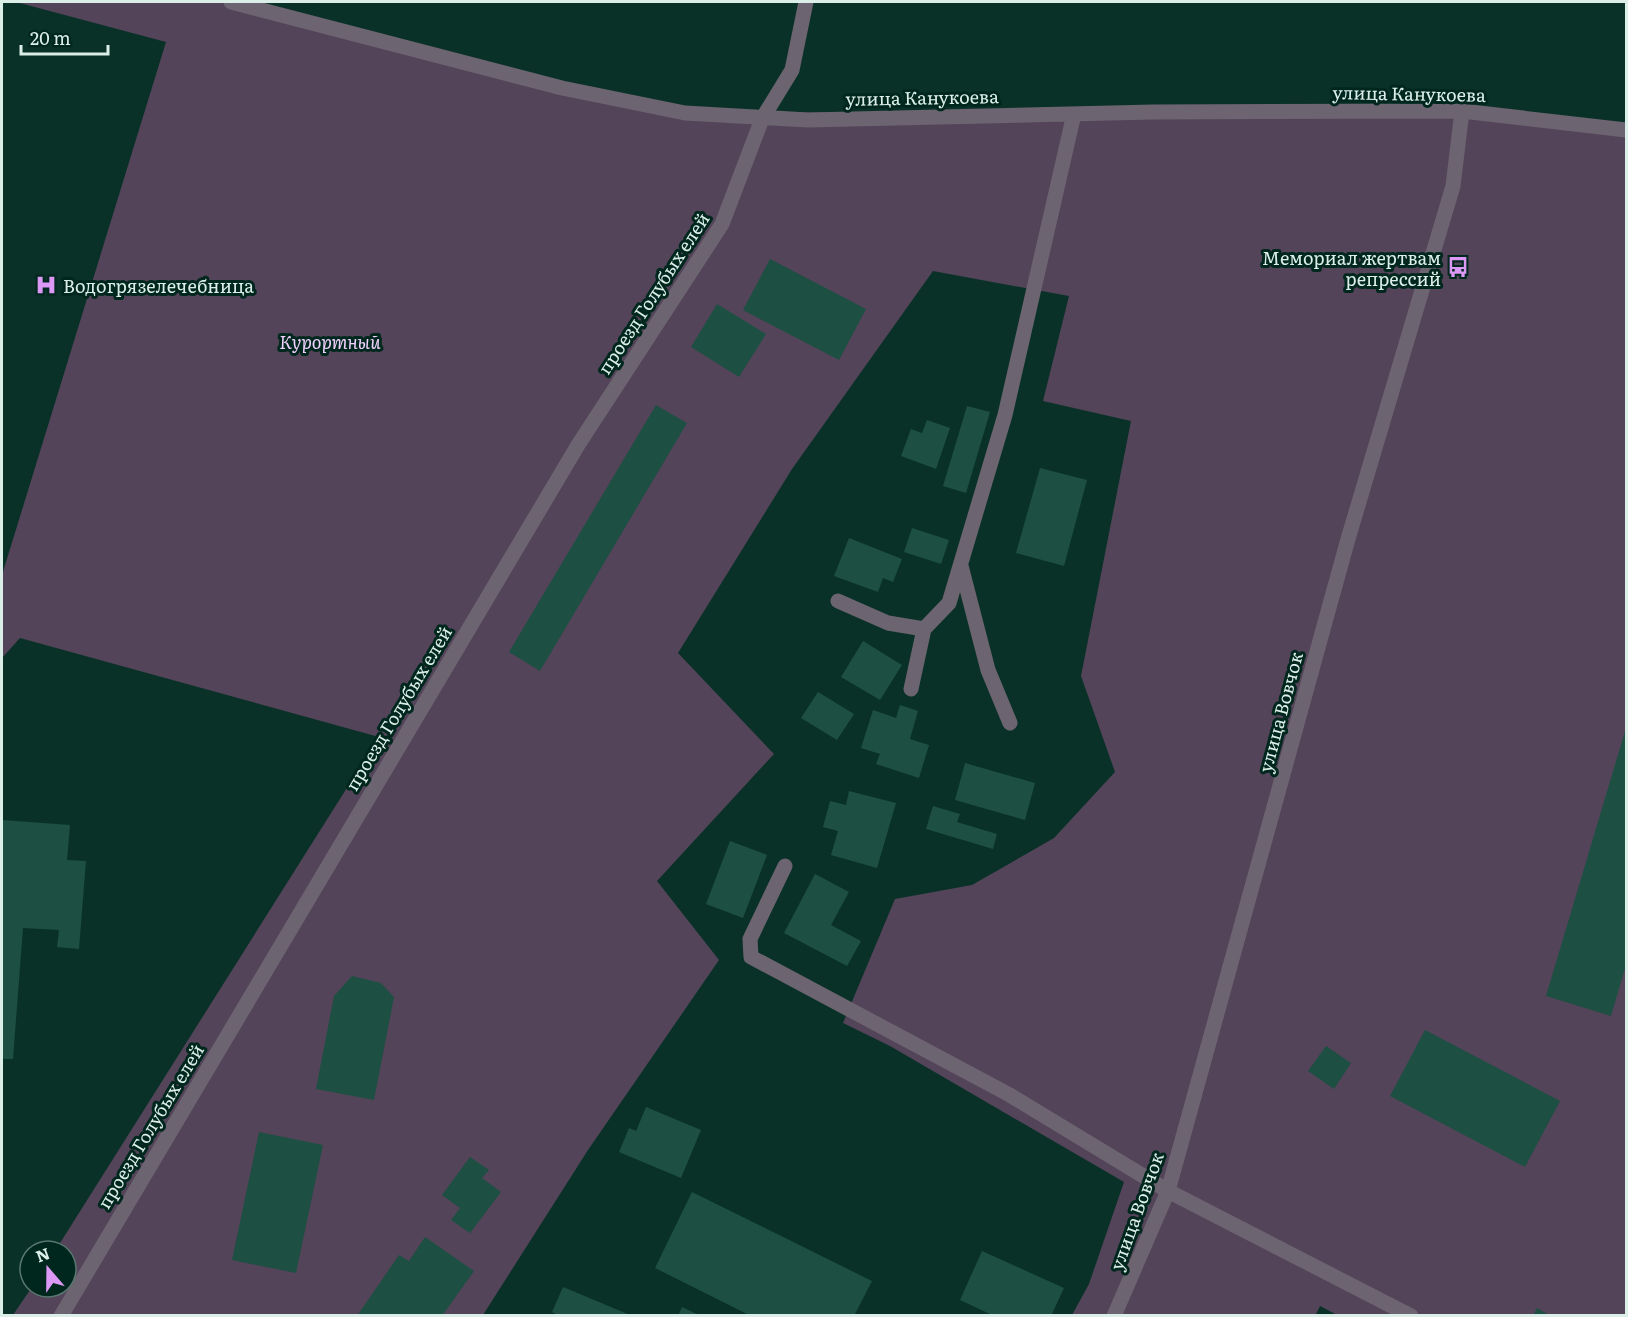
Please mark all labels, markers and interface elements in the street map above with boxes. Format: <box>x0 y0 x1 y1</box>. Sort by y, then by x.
scale bar <box>21 18 108 56</box>
text: 20 m <box>30 24 71 51</box>
street label: улица Канукоева <box>1332 78 1486 108</box>
street label: улица Канукоева <box>845 82 999 112</box>
street label: проезд Голубых елей <box>590 207 716 379</box>
place label: Мемориал жертвам репрессий <box>1262 244 1441 292</box>
bus stop icon: Мемориал жертвам репрессий <box>1446 255 1470 279</box>
place label: Водогрязелечебница <box>63 272 254 299</box>
hospital icon: Водогрязелечебница <box>34 273 58 297</box>
park label: Курортный <box>279 328 381 355</box>
street label: проезд Голубых елей <box>338 620 458 796</box>
street label: улица Вовчок <box>1251 648 1309 775</box>
street label: проезд Голубых елей <box>90 1038 210 1214</box>
street label: улица Вовчок <box>1102 1148 1170 1274</box>
north arrow <box>18 1239 78 1299</box>
text: N <box>32 1240 53 1268</box>

